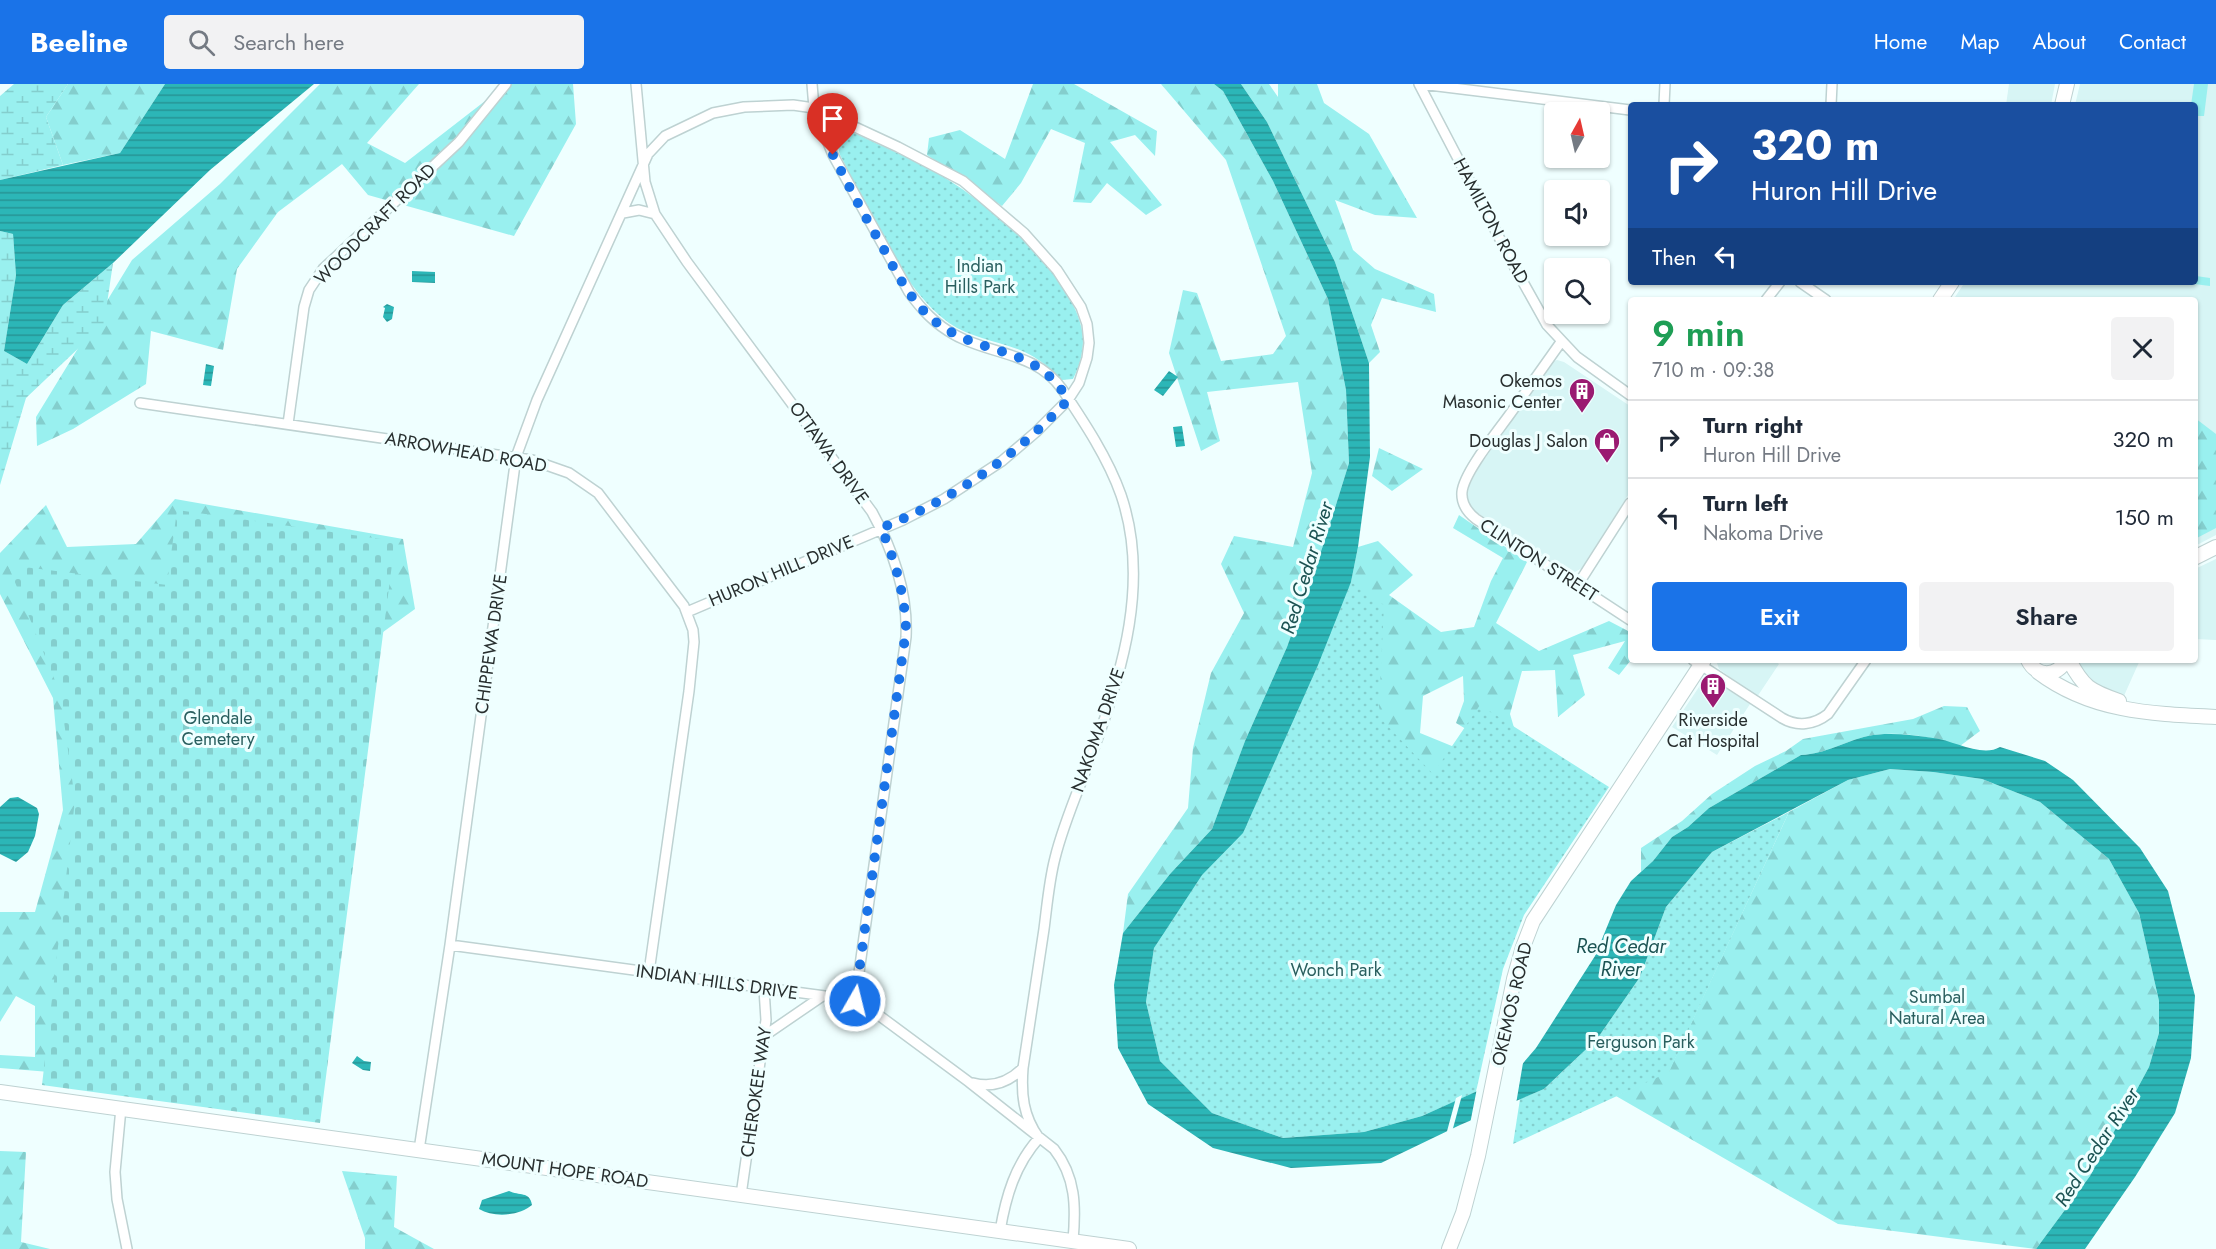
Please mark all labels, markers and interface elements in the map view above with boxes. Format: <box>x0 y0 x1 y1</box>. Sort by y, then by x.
search box <box>164 15 584 69</box>
text: Beeline <box>30 22 128 63</box>
icon: search <box>185 26 218 59</box>
text: Search here <box>233 26 344 58</box>
text: Home <box>1874 27 1927 57</box>
text: Map <box>1960 27 2000 57</box>
text: About <box>2033 27 2086 57</box>
text: Contact <box>2119 27 2186 57</box>
pin <box>807 93 858 155</box>
icon: arrive <box>816 102 849 135</box>
north arrow <box>1544 102 1610 168</box>
map controls <box>1544 102 1610 324</box>
text: 320 m <box>1751 115 1879 176</box>
icon: right <box>1652 126 1730 204</box>
street label: HAMILTON ROAD <box>1447 153 1535 289</box>
street label: WOODCRAFT ROAD <box>308 157 442 291</box>
text: Huron Hill Drive <box>1751 171 1937 210</box>
button: sound <box>1544 180 1610 246</box>
icon: left <box>1709 240 1742 273</box>
text: Then <box>1652 241 1697 273</box>
park label: Indian Hills Park <box>945 253 1015 300</box>
button: search <box>1544 258 1610 324</box>
text: 9 min <box>1652 307 1745 359</box>
button: close <box>2111 317 2174 380</box>
text: 710 m · 09:38 <box>1652 356 1774 385</box>
place label: Okemos Masonic Center <box>1443 368 1563 415</box>
building icon: Okemos Masonic Center <box>1567 376 1597 414</box>
street label: OTTAWA DRIVE <box>783 396 875 510</box>
text: Turn right <box>1703 409 1803 441</box>
icon: right <box>1652 423 1685 456</box>
text: 320 m <box>2113 423 2174 455</box>
street label: ARROWHEAD ROAD <box>383 425 549 479</box>
shop icon: Douglas J Salon <box>1592 426 1622 464</box>
place label: Douglas J Salon <box>1469 428 1588 454</box>
text: Huron Hill Drive <box>1703 441 1841 470</box>
text: Turn left <box>1703 487 1788 519</box>
water label: Red Cedar River <box>1273 497 1341 638</box>
icon: left <box>1652 501 1685 534</box>
text: 150 m <box>2115 501 2174 533</box>
street label: CLINTON STREET <box>1475 512 1604 608</box>
text: Nakoma Drive <box>1703 519 1823 548</box>
street label: HURON HILL DRIVE <box>704 529 858 613</box>
street label: CHIPPEWA DRIVE <box>468 572 514 716</box>
button: Exit <box>1652 582 1907 651</box>
button: Share <box>1919 582 2174 651</box>
street label: NAKOMA DRIVE <box>1065 664 1131 796</box>
building icon: Riverside Cat Hospital <box>1698 671 1728 709</box>
park label: Glendale Cemetery <box>181 705 255 752</box>
place label: Riverside Cat Hospital <box>1667 707 1759 754</box>
water label: Red Cedar River <box>1576 932 1667 984</box>
street label: OKEMOS ROAD <box>1485 940 1539 1068</box>
park label: Wonch Park <box>1290 957 1382 983</box>
street label: INDIAN HILLS DRIVE <box>634 958 800 1006</box>
position arrow <box>823 969 887 1033</box>
park label: Sumbal Natural Area <box>1889 984 1985 1031</box>
street label: CHEROKEE WAY <box>734 1024 778 1159</box>
park label: Ferguson Park <box>1587 1029 1695 1055</box>
water label: Red Cedar River <box>2048 1081 2147 1212</box>
street label: MOUNT HOPE ROAD <box>480 1145 650 1195</box>

